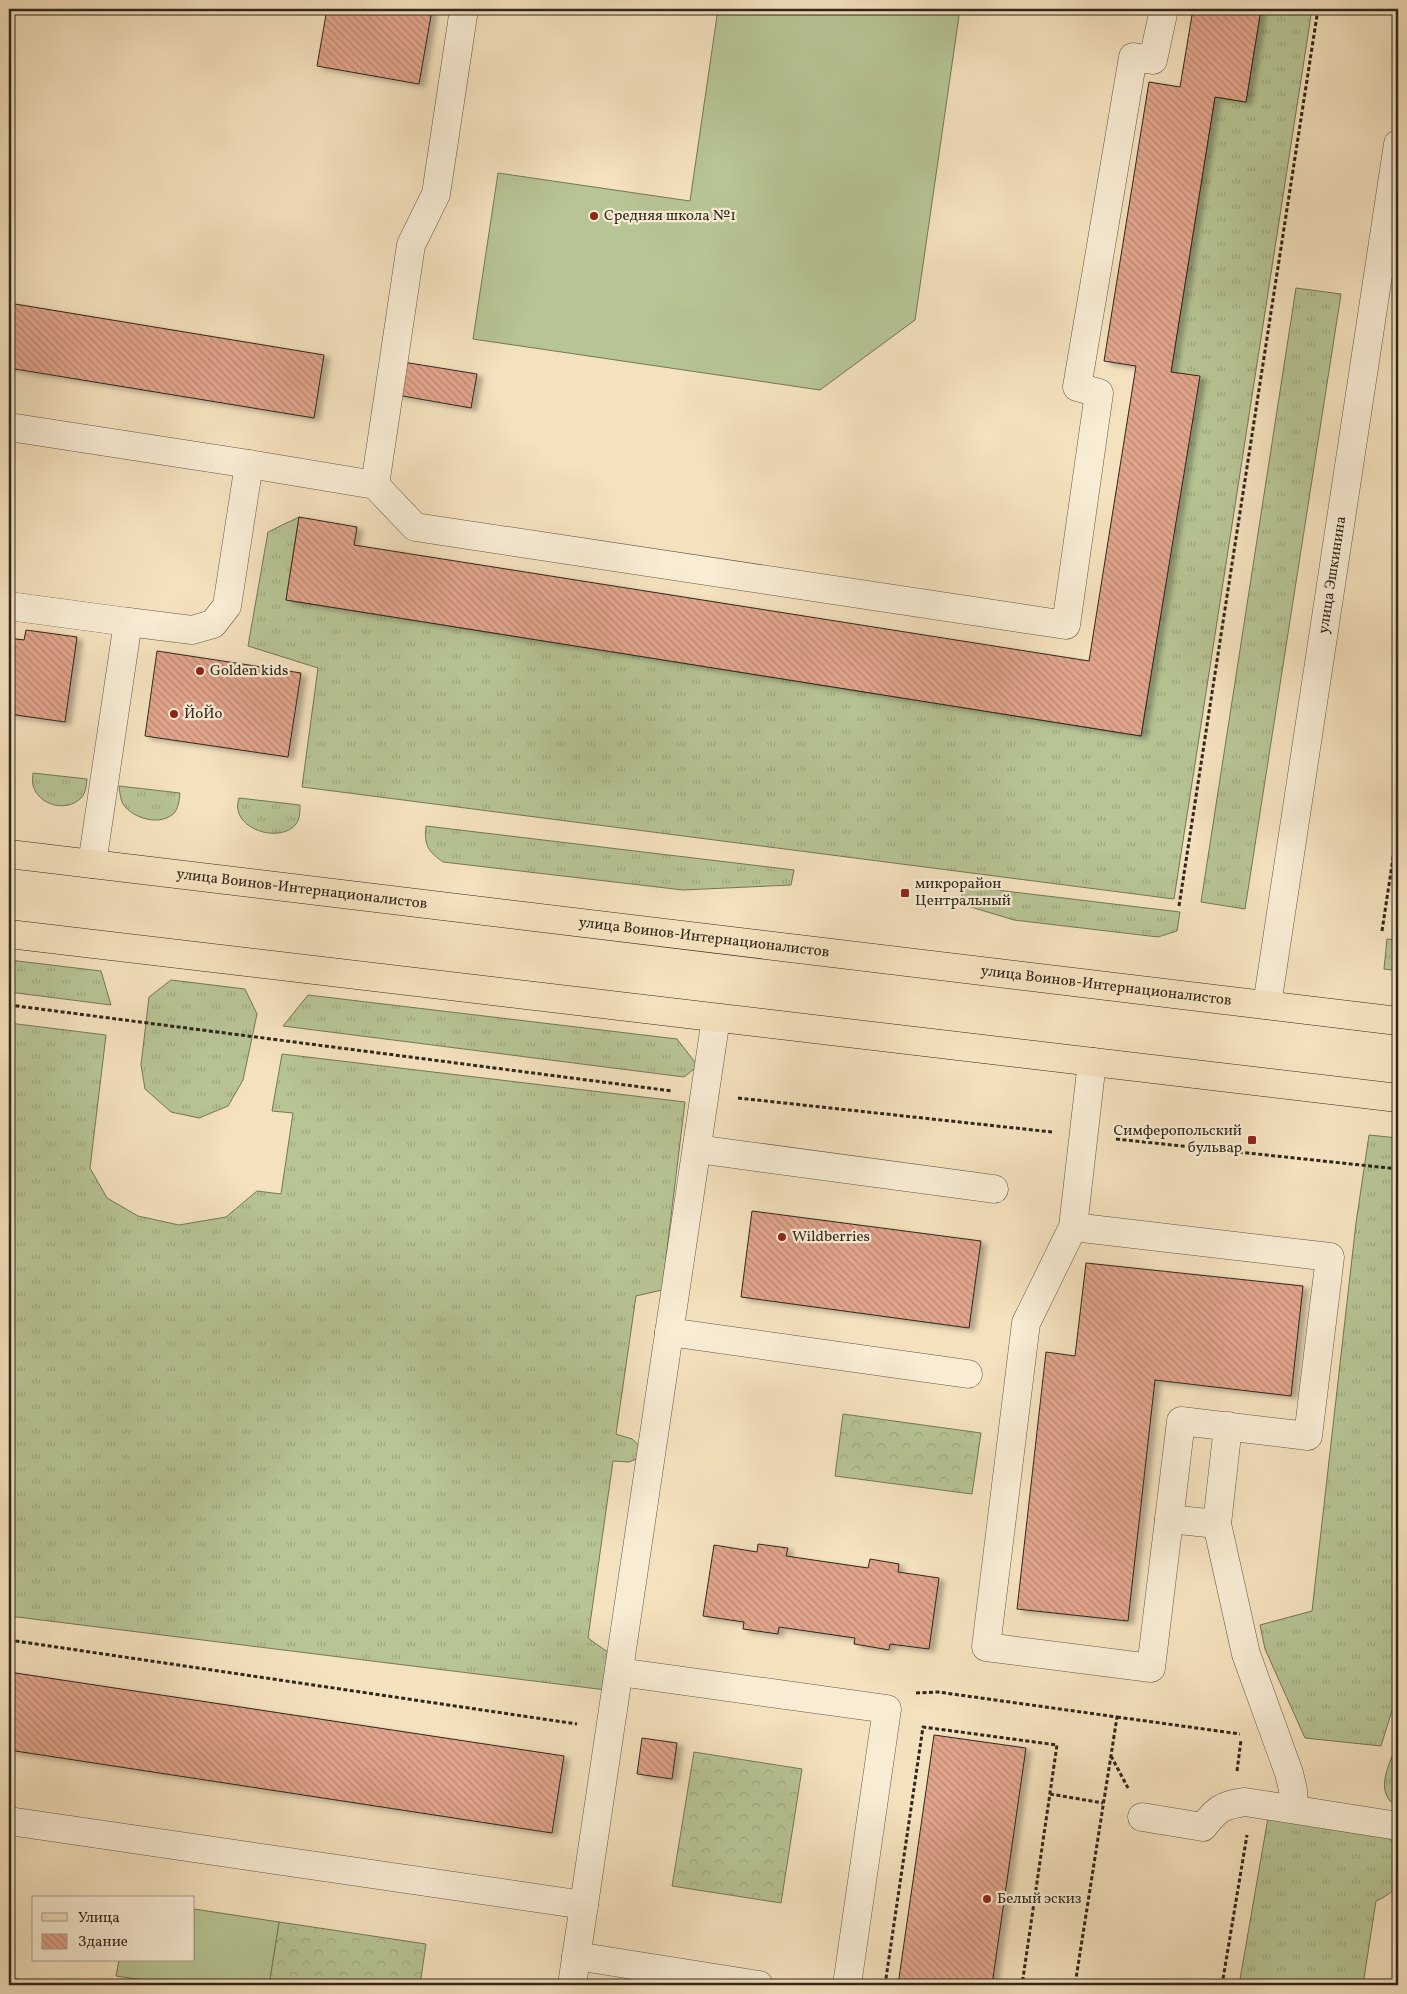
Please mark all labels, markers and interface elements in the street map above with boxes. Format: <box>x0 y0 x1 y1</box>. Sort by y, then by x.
place label: Средняя школа №1 <box>604 206 736 227</box>
marker: Средняя школа №1 <box>588 210 600 222</box>
street label: улица Эшкинина <box>1313 515 1352 635</box>
place label: Golden kids <box>210 661 288 682</box>
marker: Golden kids <box>194 665 206 677</box>
place label: ЙоЙо <box>184 704 223 725</box>
marker: ЙоЙо <box>168 708 180 720</box>
street label: улица Воинов-Интернационалистов <box>175 864 428 915</box>
place label: микрорайон Центральный <box>915 874 1011 912</box>
marker: микрорайон Центральный <box>899 887 911 899</box>
street label: улица Воинов-Интернационалистов <box>577 912 831 963</box>
street label: улица Воинов-Интернационалистов <box>980 960 1233 1011</box>
place label: Симферопольский бульвар <box>1113 1121 1242 1159</box>
marker: Симферопольский бульвар <box>1246 1134 1258 1146</box>
place label: Wildberries <box>792 1227 870 1248</box>
marker: Wildberries <box>776 1231 788 1243</box>
place label: Белый эскиз <box>997 1889 1081 1910</box>
marker: Белый эскиз <box>981 1893 993 1905</box>
legend <box>32 1896 195 1962</box>
text: Улица <box>78 1908 120 1929</box>
text: Здание <box>78 1932 128 1953</box>

